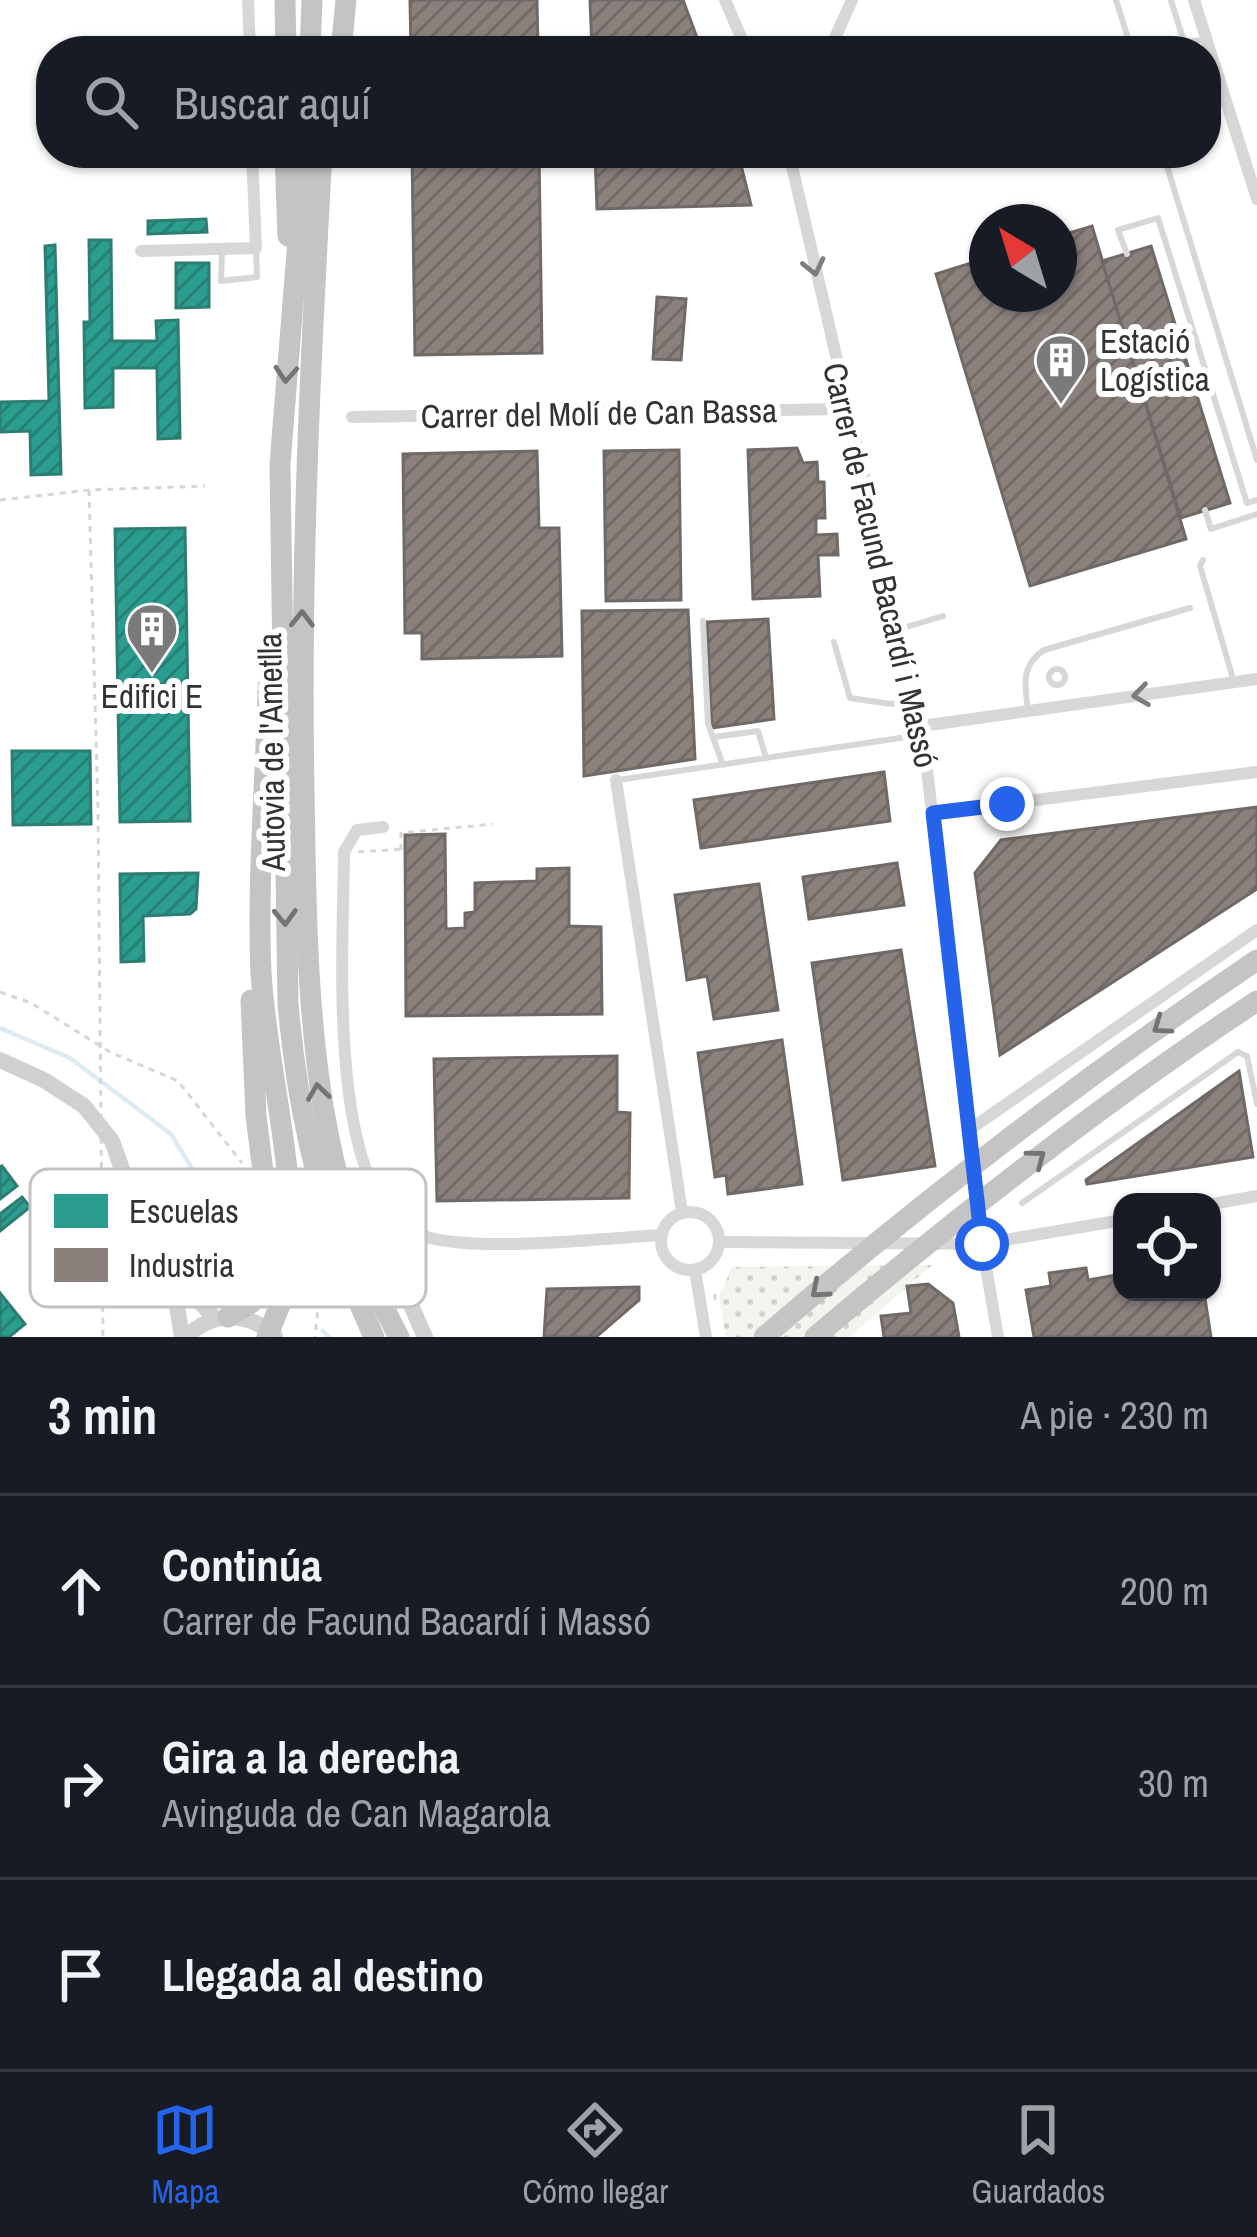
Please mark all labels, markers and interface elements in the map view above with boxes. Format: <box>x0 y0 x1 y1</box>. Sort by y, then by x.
search box <box>36 36 1221 168</box>
icon: search <box>78 69 144 135</box>
text: Buscar aquí <box>174 72 371 133</box>
north arrow <box>969 204 1077 312</box>
one-way arrow <box>801 257 826 277</box>
place label: Estació Logística <box>1100 319 1210 401</box>
building icon: Estació Logística <box>1033 332 1089 406</box>
street label: Carrer de Facund Bacardí i Massó <box>813 358 949 772</box>
one-way arrow <box>274 365 300 384</box>
street label: Carrer del Molí de Can Bassa <box>420 388 778 438</box>
building icon: Edifici E <box>124 601 180 675</box>
one-way arrow <box>289 609 315 628</box>
street label: Autovia de l'Ametlla <box>247 632 295 873</box>
place label: Edifici E <box>101 674 203 718</box>
one-way arrow <box>1131 681 1151 707</box>
route end <box>980 777 1034 831</box>
one-way arrow <box>271 908 297 927</box>
one-way arrow <box>1152 1012 1174 1034</box>
one-way arrow <box>307 1083 332 1103</box>
one-way arrow <box>1023 1151 1045 1172</box>
legend <box>30 1169 426 1307</box>
text: Escuelas <box>129 1189 239 1233</box>
map controls <box>1113 1193 1221 1301</box>
button: locate <box>1113 1193 1221 1301</box>
route start <box>955 1217 1009 1271</box>
text: Industria <box>129 1243 234 1287</box>
one-way arrow <box>811 1276 833 1297</box>
text: 3 min <box>48 1381 157 1450</box>
text: A pie · 230 m <box>1021 1389 1209 1441</box>
text: Continúa <box>162 1534 322 1595</box>
icon: ahead <box>48 1558 114 1624</box>
text: 200 m <box>1120 1565 1209 1617</box>
text: Carrer de Facund Bacardí i Massó <box>162 1595 651 1647</box>
text: Gira a la derecha <box>162 1726 459 1787</box>
icon: right <box>48 1750 114 1816</box>
text: 30 m <box>1138 1757 1209 1809</box>
text: Avinguda de Can Magarola <box>162 1787 551 1839</box>
icon: arrive <box>48 1942 114 2008</box>
text: Llegada al destino <box>162 1944 484 2005</box>
tab: Mapa <box>152 2097 219 2213</box>
tab: Cómo llegar <box>522 2097 668 2213</box>
tab: Guardados <box>971 2097 1105 2213</box>

